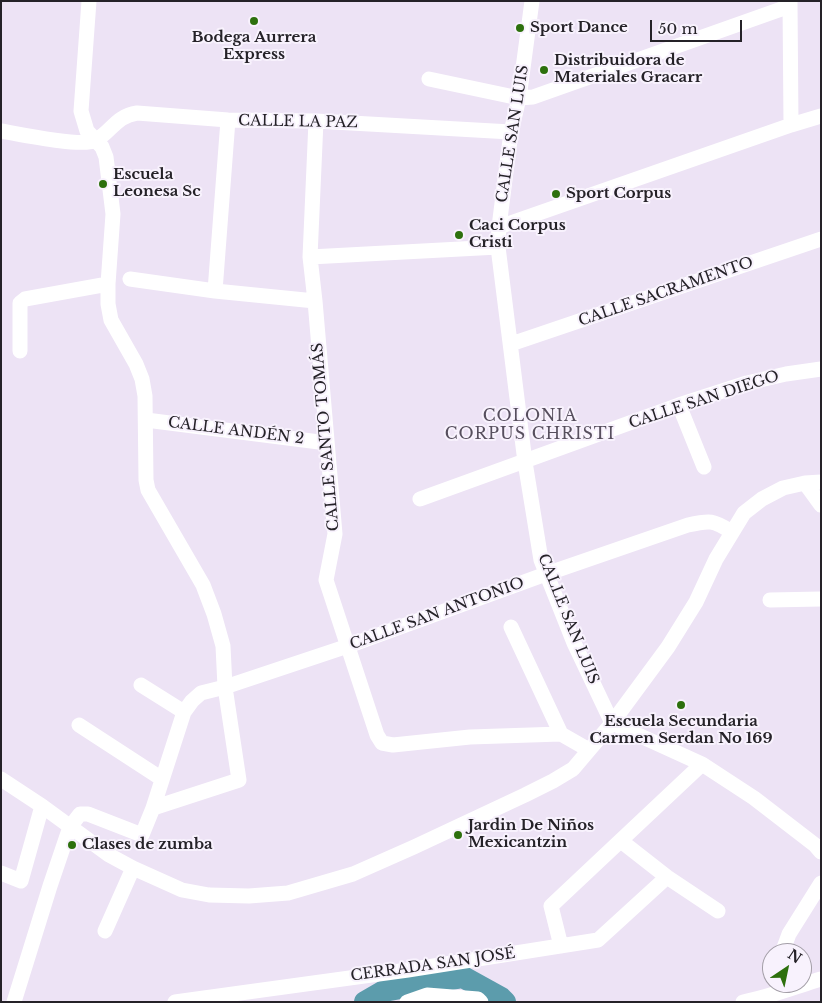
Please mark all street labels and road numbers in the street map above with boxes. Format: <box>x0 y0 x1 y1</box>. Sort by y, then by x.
street label: CALLE SAN LUIS <box>493 64 533 204</box>
street label: CALLE LA PAZ <box>238 112 358 132</box>
street label: CALLE SACRAMENTO <box>576 254 756 330</box>
street label: CALLE SANTO TOMÁS <box>309 342 343 532</box>
street label: CALLE SAN DIEGO <box>627 367 781 433</box>
street label: CALLE ANDÉN 2 <box>167 414 305 448</box>
street label: CALLE SAN LUIS <box>534 551 602 687</box>
street label: CALLE SAN ANTONIO <box>347 574 527 654</box>
street label: CERRADA SAN JOSÉ <box>349 945 517 985</box>

